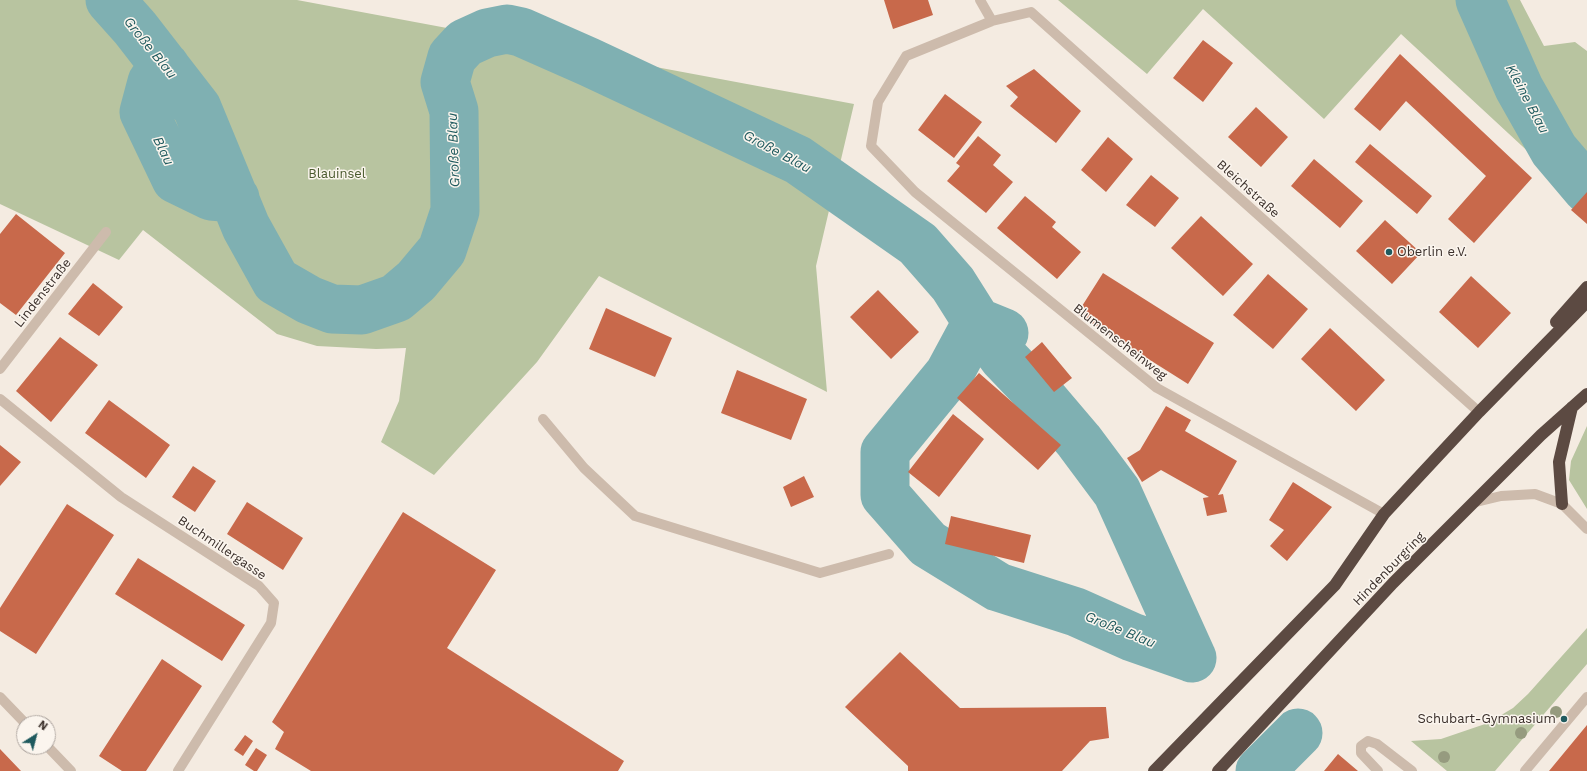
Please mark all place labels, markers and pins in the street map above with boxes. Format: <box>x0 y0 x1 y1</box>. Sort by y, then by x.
place label: Oberlin e.V. <box>1397 244 1467 260</box>
marker: Oberlin e.V. <box>1384 247 1394 257</box>
place label: Schubart-Gymnasium <box>1417 711 1556 727</box>
marker: Schubart-Gymnasium <box>1559 714 1569 724</box>

